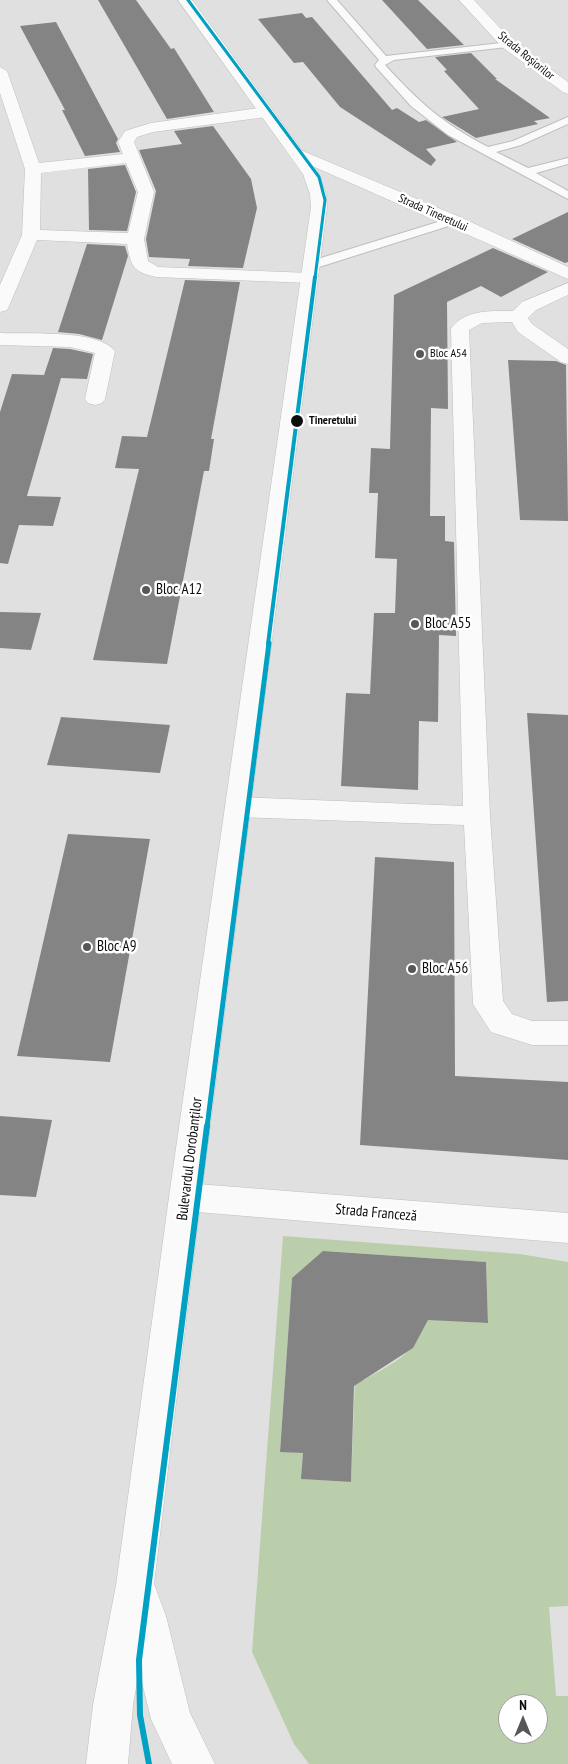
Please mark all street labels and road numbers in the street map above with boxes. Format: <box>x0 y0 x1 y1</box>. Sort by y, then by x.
street label: Strada Roșiorilor <box>495 29 557 83</box>
street label: Strada Tineretului <box>396 191 470 235</box>
street label: Bulevardul Dorobanților <box>174 1096 206 1222</box>
street label: Strada Franceză <box>334 1200 418 1226</box>

